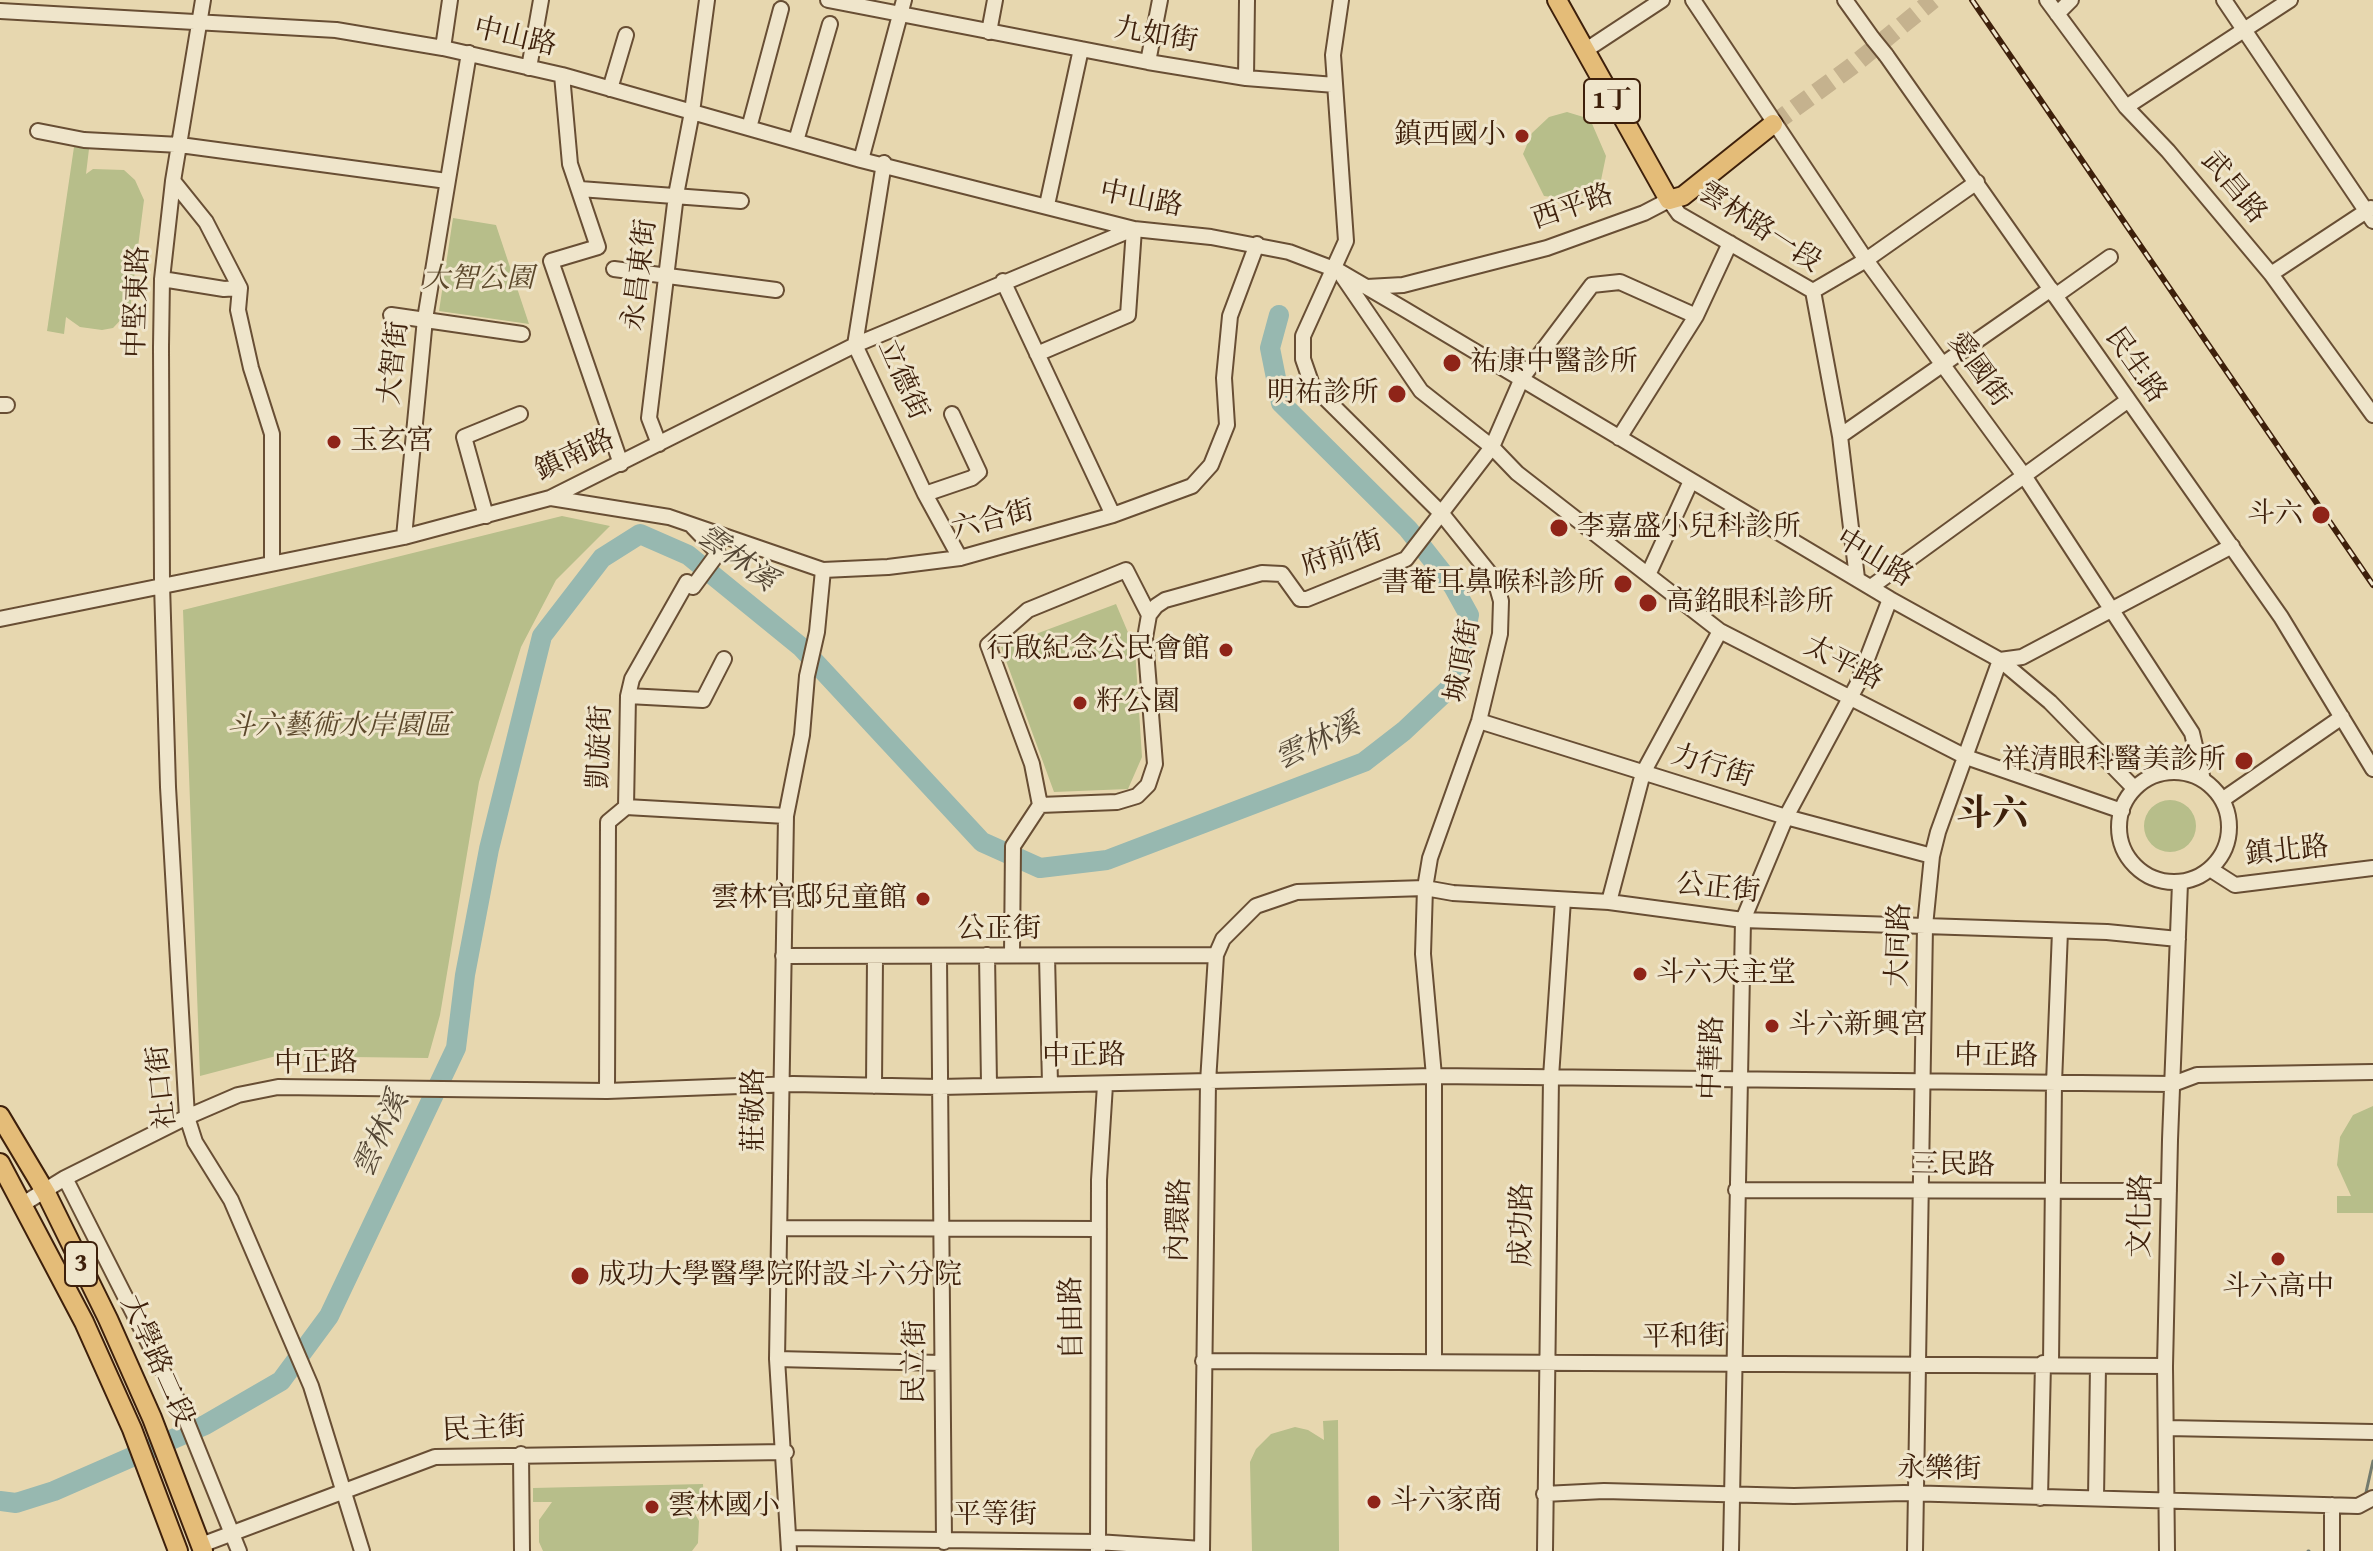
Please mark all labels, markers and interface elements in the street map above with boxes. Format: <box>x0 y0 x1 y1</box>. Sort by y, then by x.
street label: 中山路 <box>470 12 560 64</box>
street label: 九如街 <box>1112 12 1200 60</box>
road number: 1丁 <box>1584 79 1640 123</box>
place label: 鎮西國小 <box>1394 119 1506 153</box>
marker: 鎮西國小 <box>1513 127 1531 145</box>
street label: 武昌路 <box>2193 145 2273 231</box>
street label: 中山路 <box>1097 175 1185 225</box>
street label: 雲林路一段 <box>1691 176 1827 280</box>
street label: 西平路 <box>1528 178 1618 238</box>
street label: 永昌東街 <box>618 217 664 333</box>
street label: 中堅東路 <box>119 245 157 359</box>
park label: 大智公園 <box>422 263 534 297</box>
street label: 大智街 <box>374 319 416 407</box>
street label: 民生路 <box>2097 322 2173 410</box>
street label: 愛國街 <box>1940 326 2016 414</box>
street label: 立德街 <box>870 335 934 425</box>
place label: 祐康中醫診所 <box>1470 346 1638 380</box>
marker: 祐康中醫診所 <box>1441 352 1463 374</box>
place label: 明祐診所 <box>1267 377 1379 411</box>
marker: 明祐診所 <box>1386 383 1408 405</box>
street label: 鎮南路 <box>530 423 620 489</box>
place label: 玉玄宮 <box>350 425 434 459</box>
marker: 玉玄宮 <box>325 433 343 451</box>
street label: 六合街 <box>948 495 1038 547</box>
place label: 斗六 <box>2247 498 2303 532</box>
marker: 斗六 <box>2310 504 2332 526</box>
place label: 李嘉盛小兒科診所 <box>1577 511 1801 545</box>
marker: 李嘉盛小兒科診所 <box>1548 517 1570 539</box>
water label: 雲林溪 <box>689 518 783 600</box>
street label: 中山路 <box>1829 523 1919 595</box>
street label: 府前街 <box>1297 524 1387 584</box>
place label: 書菴耳鼻喉科診所 <box>1381 567 1605 601</box>
marker: 書菴耳鼻喉科診所 <box>1612 573 1634 595</box>
place label: 高銘眼科診所 <box>1666 586 1834 620</box>
marker: 高銘眼科診所 <box>1637 592 1659 614</box>
street label: 城頂街 <box>1439 617 1489 705</box>
street label: 太平路 <box>1798 630 1888 698</box>
place label: 行啟紀念公民會館 <box>986 633 1210 667</box>
marker: 行啟紀念公民會館 <box>1217 641 1235 659</box>
place label: 籽公園 <box>1096 686 1180 720</box>
marker: 籽公園 <box>1071 694 1089 712</box>
street label: 凱旋街 <box>583 704 619 790</box>
water label: 雲林溪 <box>1270 708 1366 778</box>
park label: 斗六藝術水岸園區 <box>227 710 451 744</box>
street label: 力行街 <box>1667 739 1757 795</box>
place label: 祥清眼科醫美診所 <box>2002 744 2226 778</box>
marker: 祥清眼科醫美診所 <box>2233 750 2255 772</box>
district label: 斗六 <box>1956 794 2028 838</box>
street label: 鎮北路 <box>2243 831 2331 873</box>
street label: 公正街 <box>1674 868 1762 910</box>
place label: 雲林官邸兒童館 <box>711 882 907 916</box>
marker: 雲林官邸兒童館 <box>914 890 932 908</box>
street label: 大同路 <box>1882 902 1918 988</box>
street label: 公正街 <box>957 913 1041 947</box>
place label: 斗六天主堂 <box>1656 957 1796 991</box>
marker: 斗六天主堂 <box>1631 965 1649 983</box>
place label: 斗六新興宮 <box>1788 1009 1928 1043</box>
street label: 中華路 <box>1695 1015 1731 1101</box>
marker: 斗六新興宮 <box>1763 1017 1781 1035</box>
street label: 中正路 <box>1042 1039 1126 1075</box>
street label: 中正路 <box>1954 1039 2038 1075</box>
street label: 社口街 <box>142 1043 184 1131</box>
street label: 中正路 <box>274 1046 358 1082</box>
street label: 莊敬路 <box>738 1068 772 1152</box>
water label: 雲林溪 <box>347 1087 417 1183</box>
street label: 三民路 <box>1911 1148 1995 1184</box>
street label: 文化路 <box>2124 1174 2160 1258</box>
street label: 內環路 <box>1162 1177 1198 1263</box>
street label: 成功路 <box>1505 1183 1541 1267</box>
road number: 3 <box>65 1242 97 1286</box>
marker: 斗六高中 <box>2269 1250 2287 1268</box>
place label: 成功大學醫學院附設斗六分院 <box>598 1259 962 1293</box>
marker: 成功大學醫學院附設斗六分院 <box>569 1265 591 1287</box>
place label: 斗六高中 <box>2222 1271 2334 1305</box>
street label: 自由路 <box>1055 1276 1091 1360</box>
street label: 大學路二段 <box>112 1290 200 1432</box>
street label: 民立街 <box>898 1320 934 1404</box>
street label: 平和街 <box>1642 1320 1726 1356</box>
street label: 民主街 <box>441 1411 527 1449</box>
street label: 永樂街 <box>1897 1452 1981 1488</box>
place label: 斗六家商 <box>1390 1485 1502 1519</box>
place label: 雲林國小 <box>668 1490 780 1524</box>
marker: 斗六家商 <box>1365 1493 1383 1511</box>
marker: 雲林國小 <box>643 1498 661 1516</box>
street label: 平等街 <box>953 1499 1037 1533</box>

